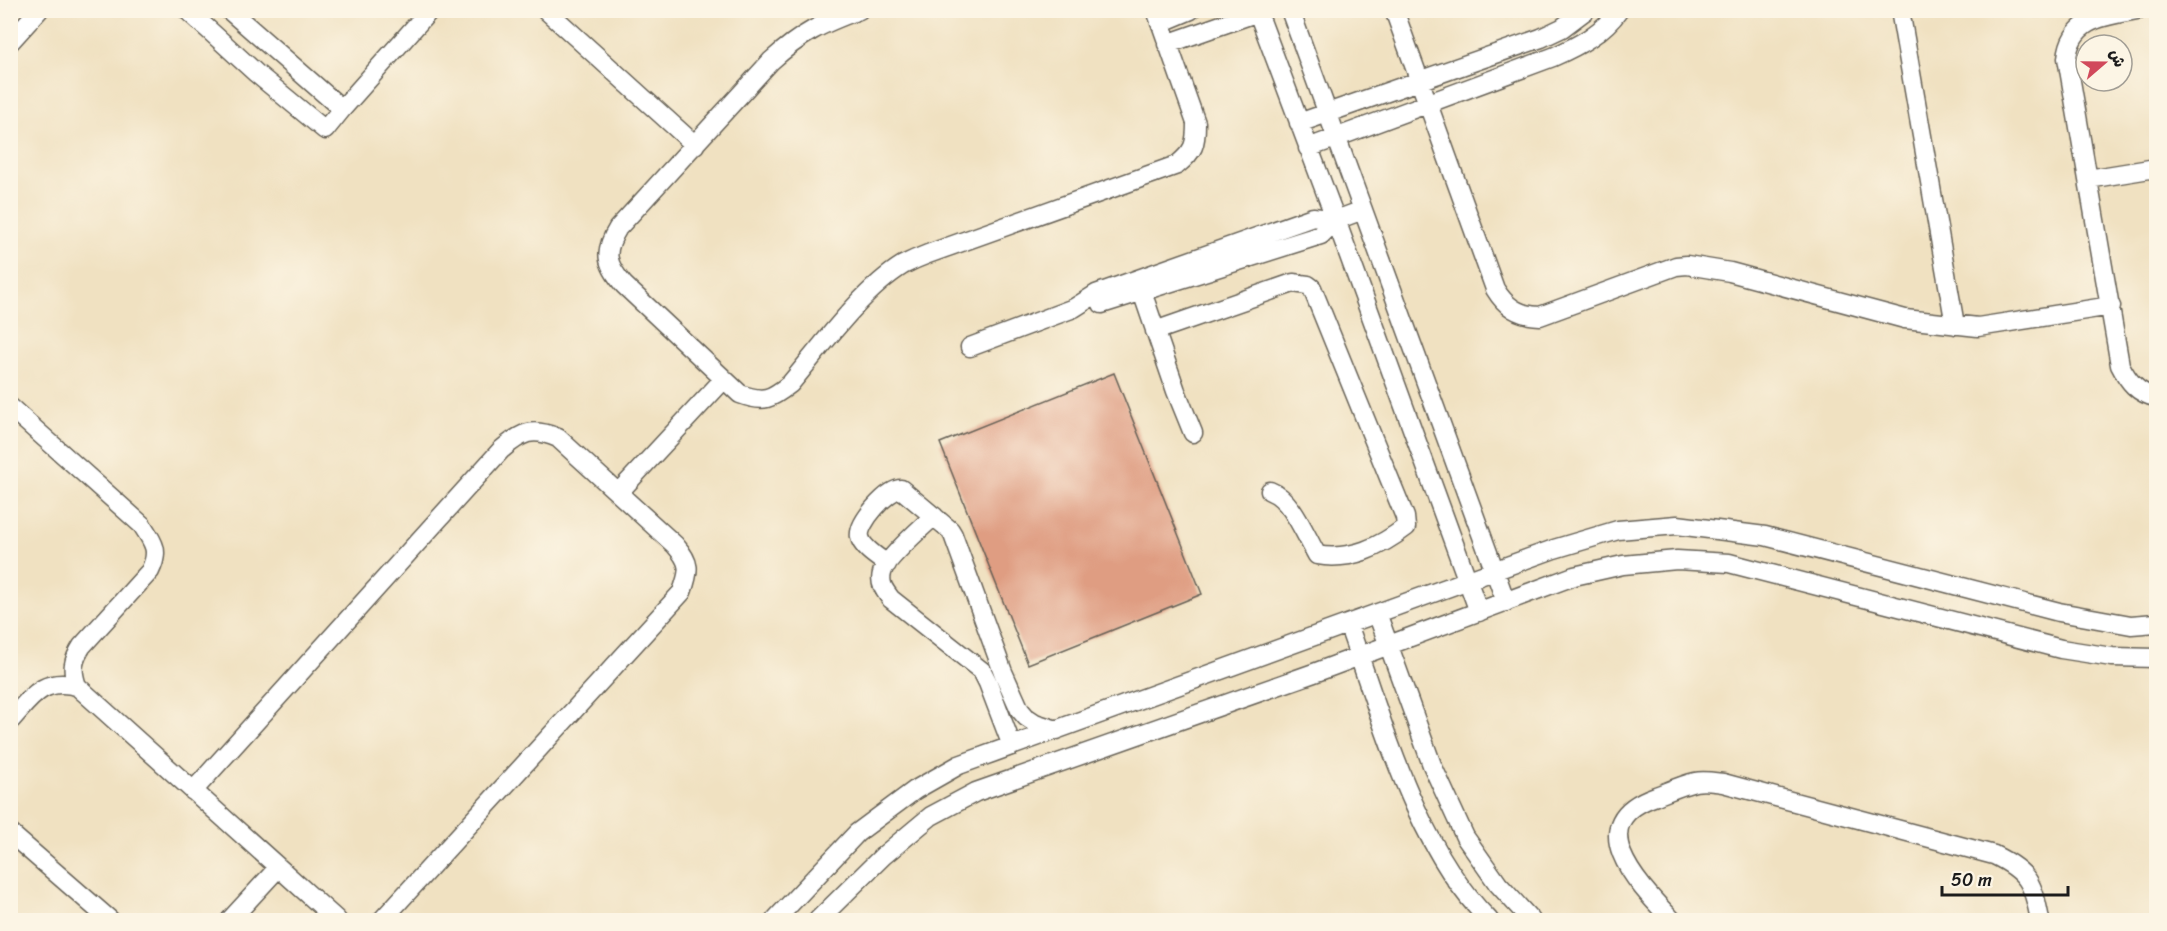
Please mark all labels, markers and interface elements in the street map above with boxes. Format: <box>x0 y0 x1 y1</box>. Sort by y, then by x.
north arrow <box>2074 33 2134 93</box>
text: ش <box>2101 45 2134 71</box>
scale bar <box>1942 859 2068 897</box>
text: 50 m <box>1951 864 1992 896</box>

